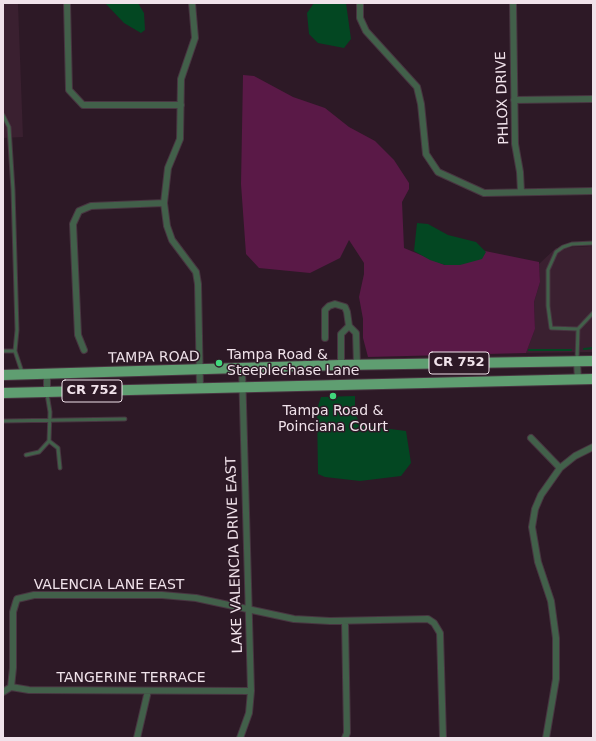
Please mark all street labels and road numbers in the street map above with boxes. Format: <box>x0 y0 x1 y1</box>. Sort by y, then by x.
street label: PHLOX DRIVE <box>493 51 513 145</box>
street label: TAMPA ROAD <box>108 349 200 367</box>
road number: CR 752 <box>429 352 489 374</box>
road number: CR 752 <box>62 380 122 402</box>
street label: LAKE VALENCIA DRIVE EAST <box>223 456 247 654</box>
street label: VALENCIA LANE EAST <box>34 577 184 593</box>
street label: TANGERINE TERRACE <box>56 670 206 686</box>

